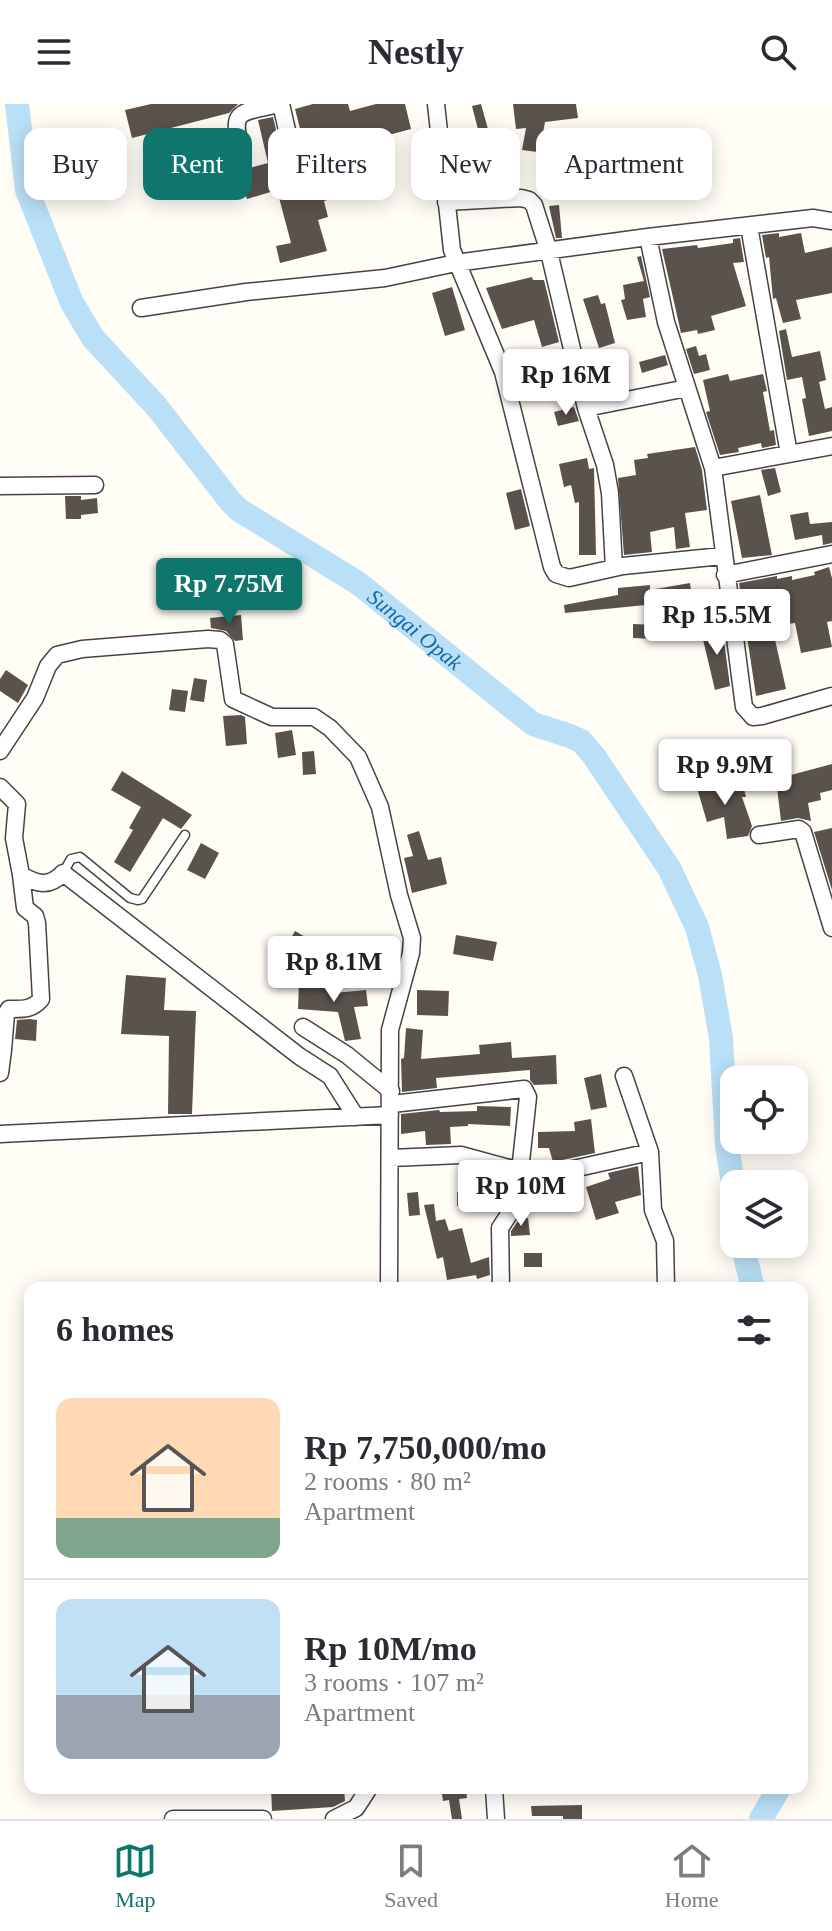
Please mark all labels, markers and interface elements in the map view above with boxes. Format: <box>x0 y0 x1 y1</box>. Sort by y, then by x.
icon: menu <box>32 30 76 74</box>
icon: search <box>756 30 800 74</box>
text: Nestly <box>368 32 464 72</box>
chip: Buy <box>24 128 127 200</box>
chip: Rent <box>143 128 252 200</box>
chip: Filters <box>268 128 395 200</box>
chip: New <box>411 128 520 200</box>
chip: Apartment <box>536 128 712 200</box>
pin: Rp 16M <box>501 349 631 417</box>
text: Rp 16M <box>521 360 611 389</box>
pin: Rp 7.75M <box>146 558 312 626</box>
text: Rp 7.75M <box>174 569 284 598</box>
water label: Sungai Opak <box>363 584 468 676</box>
pin: Rp 15.5M <box>634 589 800 657</box>
text: Rp 15.5M <box>662 600 772 629</box>
pin: Rp 9.9M <box>651 739 799 807</box>
text: Rp 9.9M <box>677 750 773 779</box>
pin: Rp 8.1M <box>260 936 408 1004</box>
text: Rp 8.1M <box>286 947 382 976</box>
map controls <box>720 1066 808 1258</box>
button: locate <box>720 1066 808 1154</box>
pin: Rp 10M <box>456 1160 586 1228</box>
button: layers <box>720 1170 808 1258</box>
text: Rp 10M <box>476 1171 566 1200</box>
icon: filters <box>732 1308 776 1352</box>
text: 6 homes <box>56 1311 174 1348</box>
text: Rp 7,750,000/mo <box>304 1429 547 1466</box>
icon: home <box>120 1430 216 1526</box>
text: 2 rooms · 80 m² <box>304 1467 471 1496</box>
text: Apartment <box>304 1497 415 1526</box>
text: Rp 10M/mo <box>304 1630 477 1667</box>
icon: home <box>120 1631 216 1727</box>
text: 3 rooms · 107 m² <box>304 1668 484 1697</box>
text: Apartment <box>304 1698 415 1727</box>
tab: Map <box>113 1839 157 1913</box>
tab: Saved <box>384 1839 438 1913</box>
tab: Home <box>665 1839 719 1913</box>

